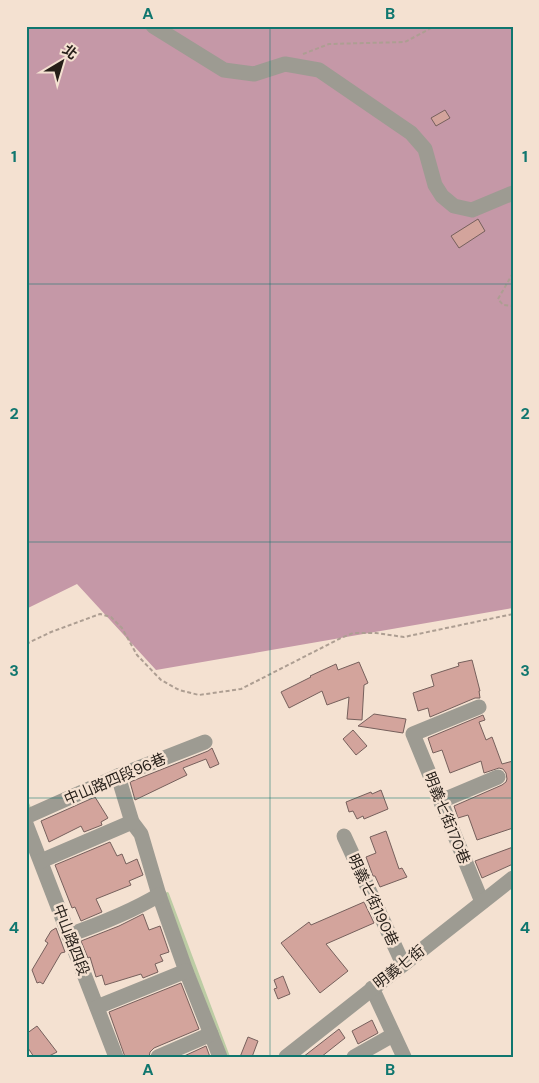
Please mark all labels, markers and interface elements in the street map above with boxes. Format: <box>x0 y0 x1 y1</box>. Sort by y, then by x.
text: A <box>142 3 154 24</box>
text: B <box>385 3 395 24</box>
north arrow <box>38 38 88 88</box>
text: 北 <box>59 40 81 63</box>
text: 1 <box>11 146 17 167</box>
text: 1 <box>522 146 528 167</box>
text: 2 <box>9 403 19 424</box>
text: 2 <box>520 403 530 424</box>
text: 3 <box>9 660 19 681</box>
text: 3 <box>520 660 530 681</box>
street label: 中山路四段96巷 <box>61 749 169 809</box>
street label: 明義七街170巷 <box>419 769 475 867</box>
street label: 明義七街190巷 <box>343 851 403 949</box>
street label: 中山路四段 <box>48 901 94 979</box>
text: 4 <box>9 917 19 938</box>
text: 4 <box>520 917 530 938</box>
street label: 明義七街 <box>369 941 429 993</box>
text: A <box>142 1059 154 1080</box>
text: B <box>385 1059 395 1080</box>

